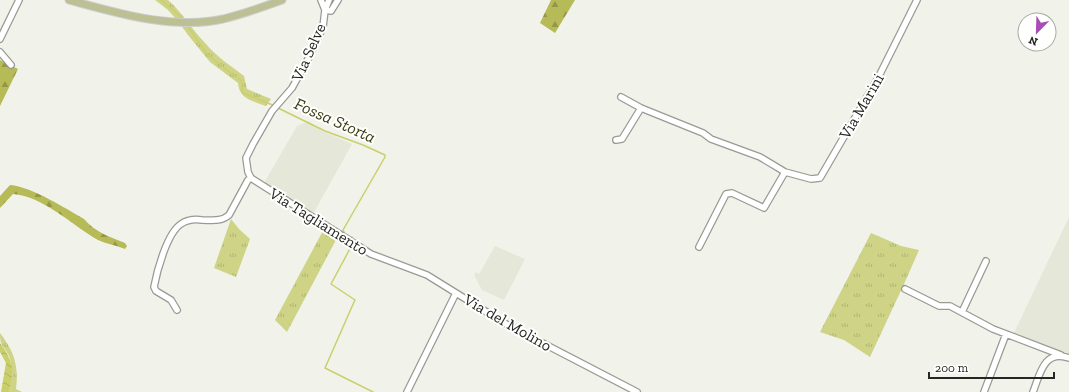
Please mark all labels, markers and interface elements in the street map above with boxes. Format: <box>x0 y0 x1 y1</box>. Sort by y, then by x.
north arrow <box>1017 12 1057 52</box>
street label: Via Selve <box>287 20 330 85</box>
text: N <box>1026 33 1040 48</box>
street label: Via Marini <box>835 70 888 143</box>
water label: Fossa Storta <box>291 93 379 147</box>
street label: Via Tagliamento <box>265 183 372 259</box>
street label: Via del Molino <box>460 289 555 355</box>
scale bar <box>929 354 1054 380</box>
text: 200 m <box>935 361 969 375</box>

